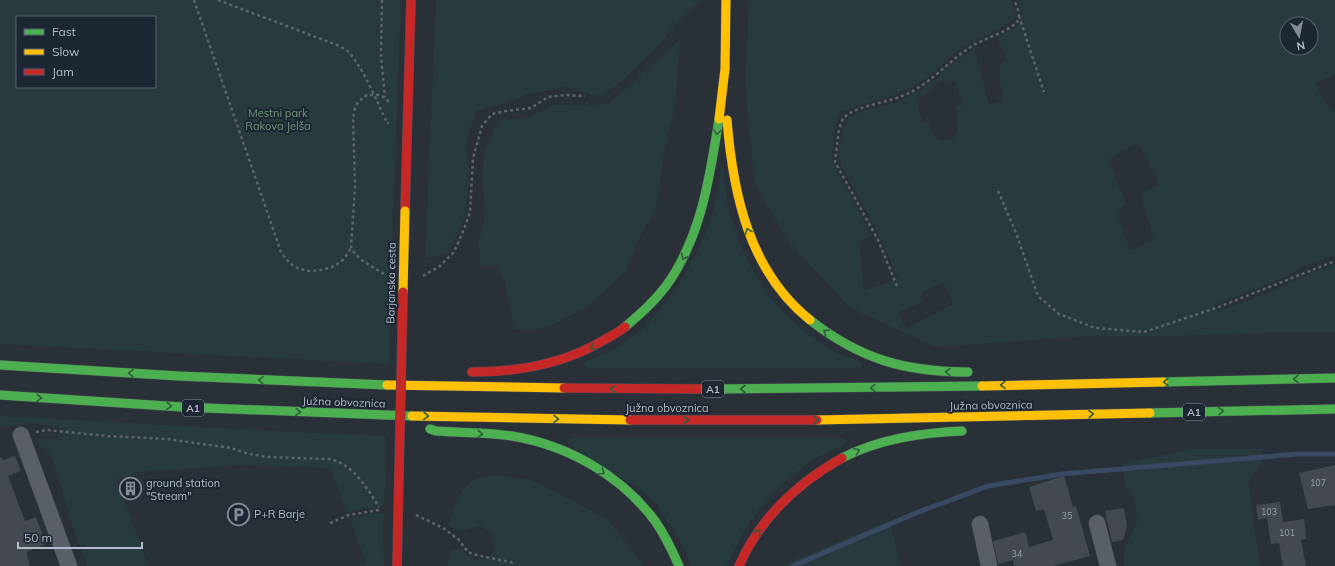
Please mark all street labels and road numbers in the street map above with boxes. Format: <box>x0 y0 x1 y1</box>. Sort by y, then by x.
street label: Barjanska cesta <box>383 242 399 324</box>
road number: A1 <box>702 381 724 397</box>
street label: Južna obvoznica <box>302 394 386 410</box>
street label: Južna obvoznica <box>949 397 1033 413</box>
road number: A1 <box>182 400 204 416</box>
street label: Južna obvoznica <box>625 401 709 415</box>
road number: A1 <box>1183 404 1205 420</box>

